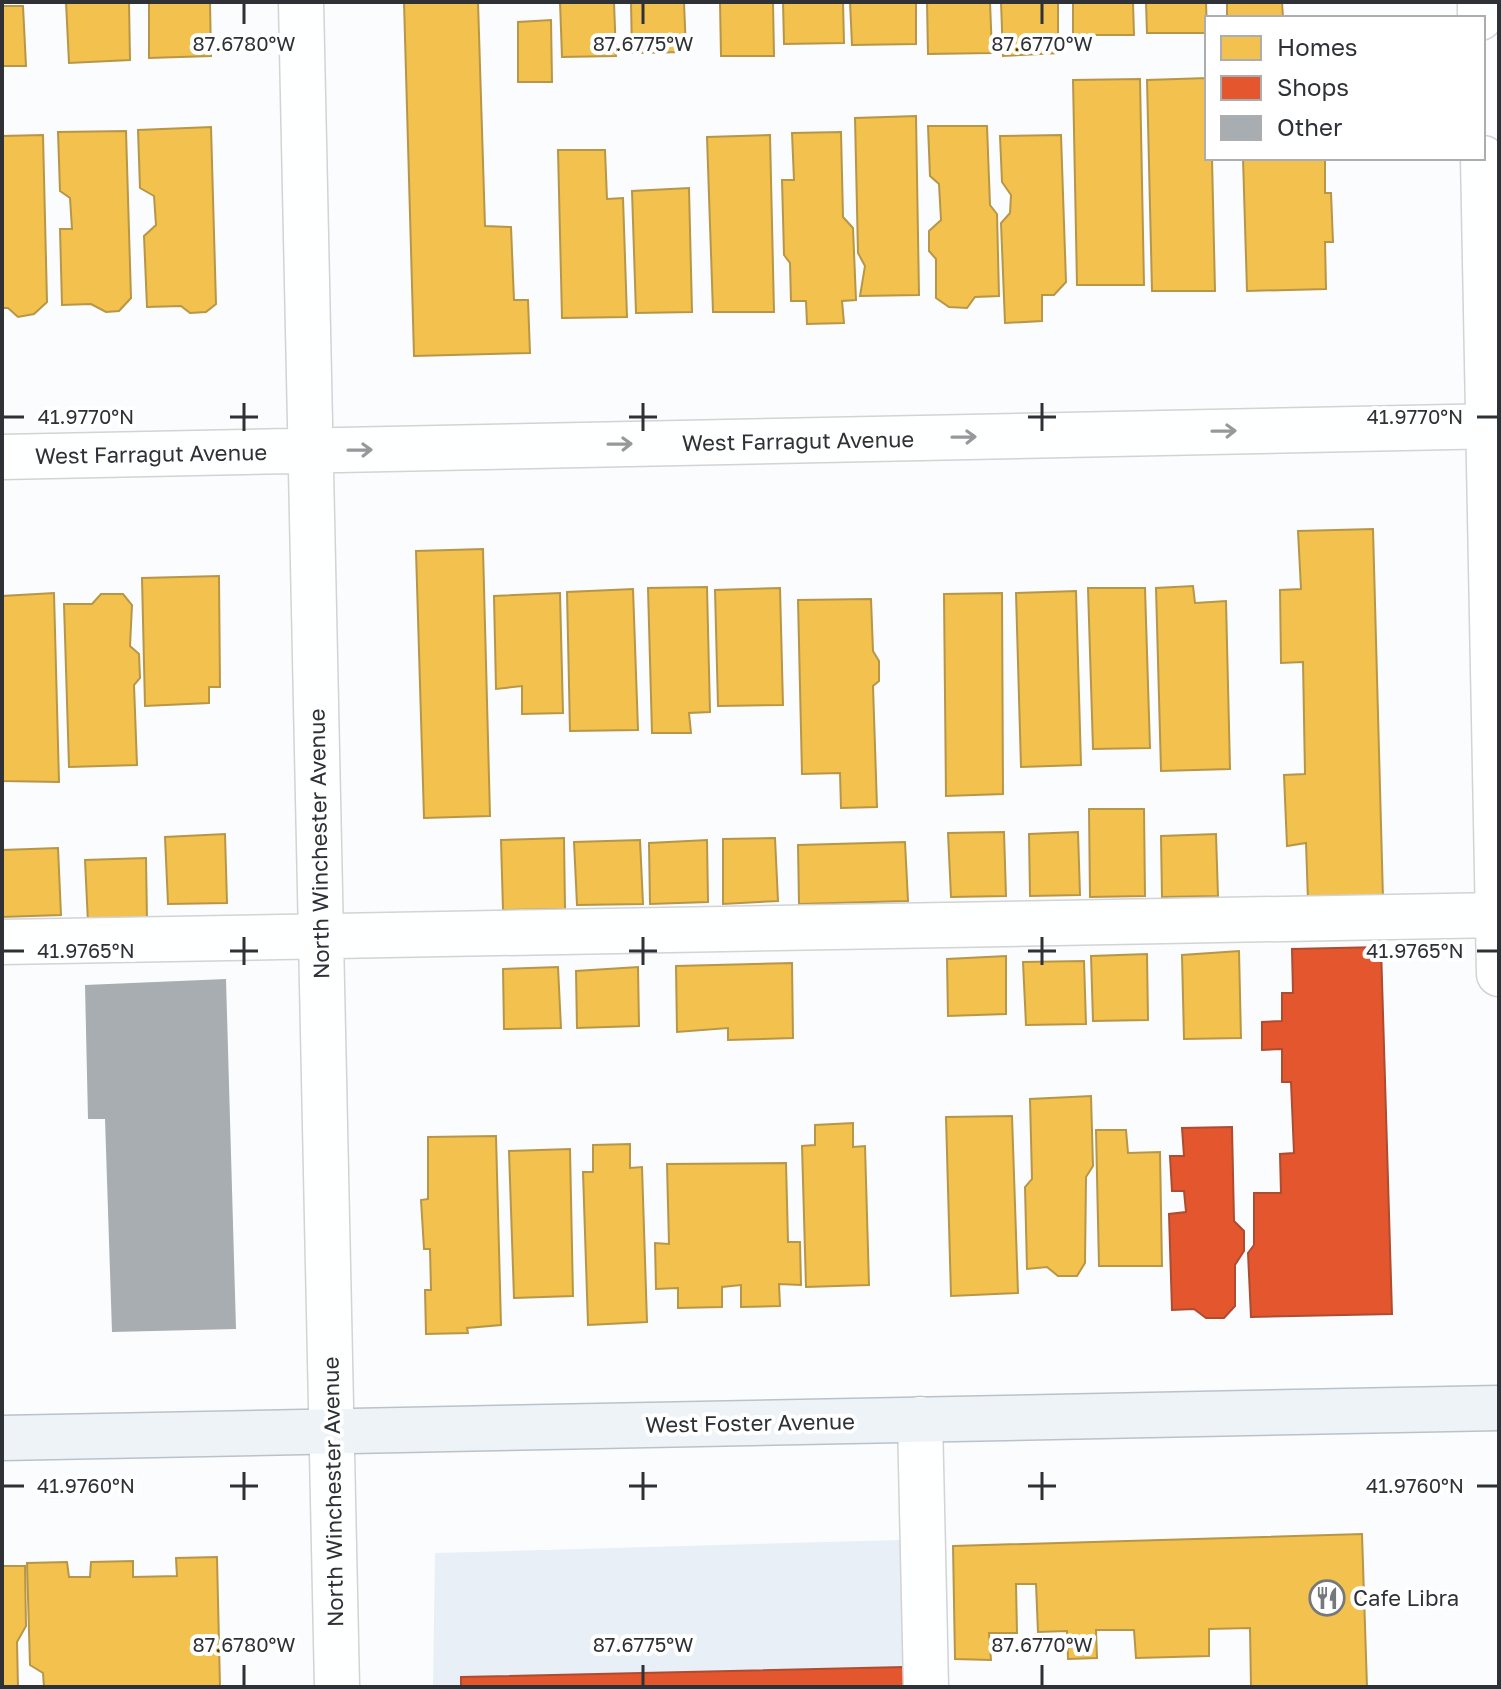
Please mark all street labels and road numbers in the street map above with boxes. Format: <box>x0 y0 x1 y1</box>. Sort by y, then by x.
street label: West Farragut Avenue <box>682 425 914 456</box>
street label: West Farragut Avenue <box>35 438 267 469</box>
street label: North Winchester Avenue <box>303 709 334 980</box>
street label: North Winchester Avenue <box>317 1357 348 1628</box>
street label: West Foster Avenue <box>645 1407 855 1438</box>

